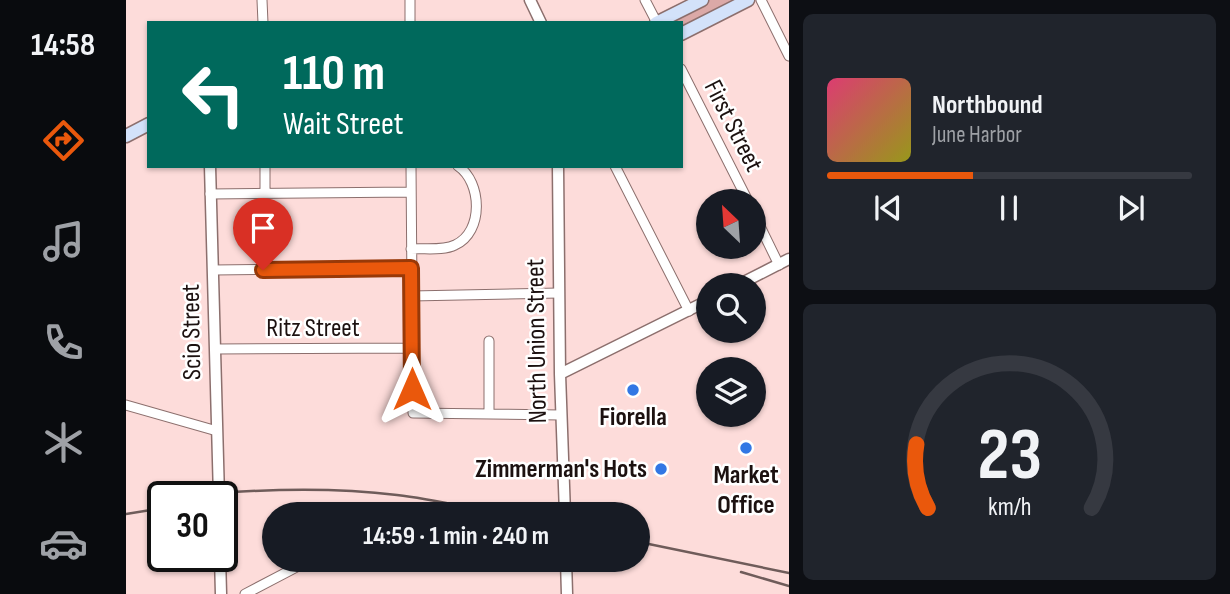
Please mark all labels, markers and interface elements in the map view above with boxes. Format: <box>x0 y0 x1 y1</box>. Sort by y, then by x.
text: 14:58 <box>31 26 95 65</box>
text: 110 m <box>283 45 385 104</box>
icon: left <box>168 49 259 140</box>
street label: First Street <box>697 75 769 177</box>
text: Northbound <box>932 90 1043 121</box>
text: Wait Street <box>283 105 404 144</box>
icon: directions <box>39 116 88 165</box>
text: June Harbor <box>932 121 1022 149</box>
north arrow <box>696 189 766 259</box>
map controls <box>696 189 766 427</box>
icon: previous <box>869 189 907 227</box>
icon: pause <box>990 189 1028 227</box>
icon: next <box>1112 189 1150 227</box>
pin <box>233 198 293 270</box>
icon: arrive <box>244 209 282 247</box>
icon: music <box>39 217 88 266</box>
street label: North Union Street <box>520 258 554 424</box>
button: search <box>696 273 766 343</box>
street label: Scio Street <box>176 284 208 380</box>
street label: Ritz Street <box>266 313 360 344</box>
icon: phone <box>39 318 88 367</box>
position arrow <box>375 352 449 426</box>
button: layers <box>696 357 766 427</box>
marker: Fiorella <box>625 382 641 398</box>
place label: Fiorella <box>599 402 667 433</box>
text: 23 <box>977 412 1042 500</box>
icon: climate <box>39 418 88 467</box>
marker: Market Office <box>738 440 754 456</box>
place label: Zimmerman's Hots <box>475 454 647 485</box>
place label: Market Office <box>713 460 779 521</box>
marker: Zimmerman's Hots <box>653 461 669 477</box>
speed limit sign: 30 <box>147 481 238 572</box>
text: km/h <box>988 492 1031 523</box>
icon: car <box>39 519 88 568</box>
text: 14:59 · 1 min · 240 m <box>363 521 549 552</box>

